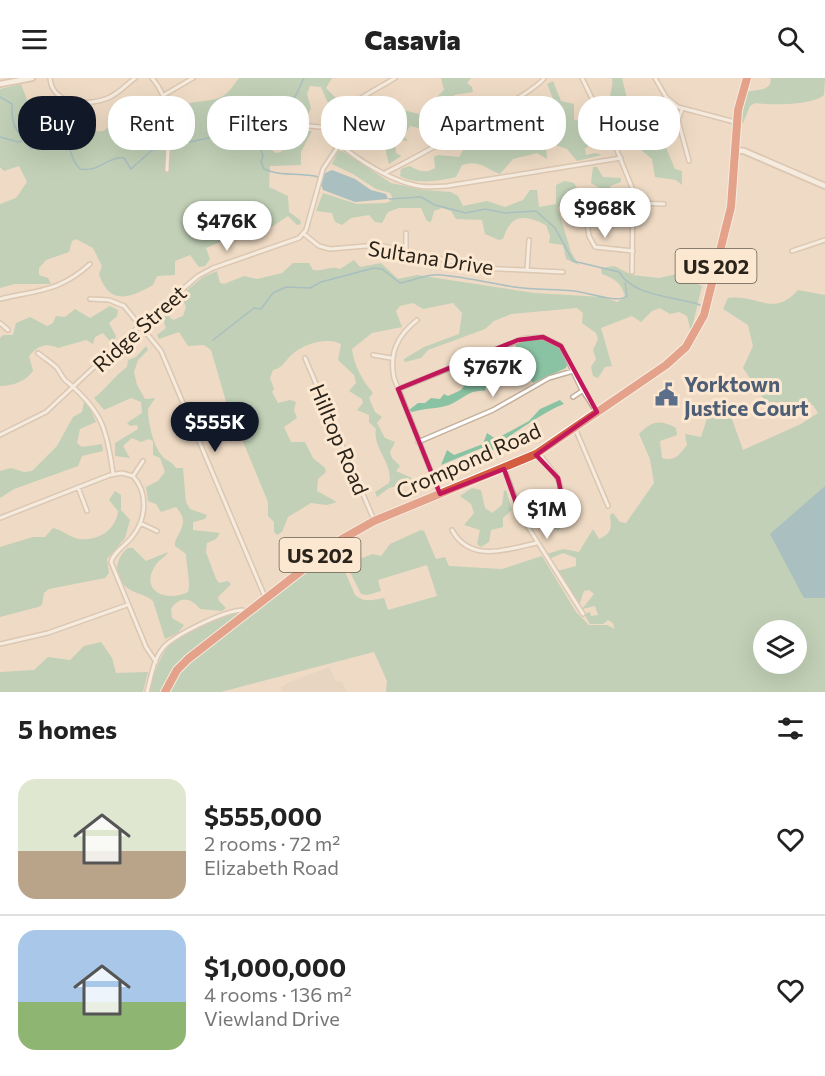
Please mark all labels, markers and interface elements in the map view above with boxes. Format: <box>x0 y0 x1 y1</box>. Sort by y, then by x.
icon: menu <box>18 23 51 56</box>
text: Casavia <box>364 23 461 56</box>
icon: search <box>774 23 807 56</box>
chip: Buy <box>18 96 96 150</box>
chip: Rent <box>108 96 195 150</box>
chip: Filters <box>207 96 309 150</box>
chip: New <box>321 96 407 150</box>
chip: Apartment <box>419 96 566 150</box>
chip: House <box>578 96 680 150</box>
pin: $968K <box>563 188 647 239</box>
text: $968K <box>574 195 636 219</box>
pin: $476K <box>185 201 269 252</box>
text: $476K <box>197 208 257 232</box>
street label: Sultana Drive <box>366 235 496 279</box>
road number: US 202 <box>676 249 756 283</box>
street label: Ridge Street <box>87 279 191 377</box>
pin: $767K <box>451 347 535 398</box>
text: $767K <box>463 354 523 378</box>
place label: Yorktown Justice Court <box>684 371 809 420</box>
street label: Hilltop Road <box>305 380 375 498</box>
public building icon: Yorktown Justice Court <box>653 382 679 408</box>
pin: $555K <box>173 402 257 453</box>
text: $555K <box>185 409 245 433</box>
street label: Crompond Road <box>392 417 544 503</box>
pin: $1M <box>518 489 576 540</box>
text: $1M <box>527 496 567 520</box>
road number: US 202 <box>280 538 360 572</box>
map controls <box>753 620 807 674</box>
button: layers <box>753 620 807 674</box>
icon: filters <box>774 712 807 745</box>
text: 5 homes <box>18 713 117 744</box>
text: $555,000 <box>204 800 322 831</box>
icon: home <box>66 803 138 875</box>
icon: heart <box>774 823 807 856</box>
text: 2 rooms · 72 m² <box>204 831 340 855</box>
text: Elizabeth Road <box>204 855 339 879</box>
text: $1,000,000 <box>204 951 346 982</box>
icon: home <box>66 954 138 1026</box>
icon: heart <box>774 974 807 1007</box>
text: 4 rooms · 136 m² <box>204 982 352 1006</box>
text: Viewland Drive <box>204 1006 340 1030</box>

